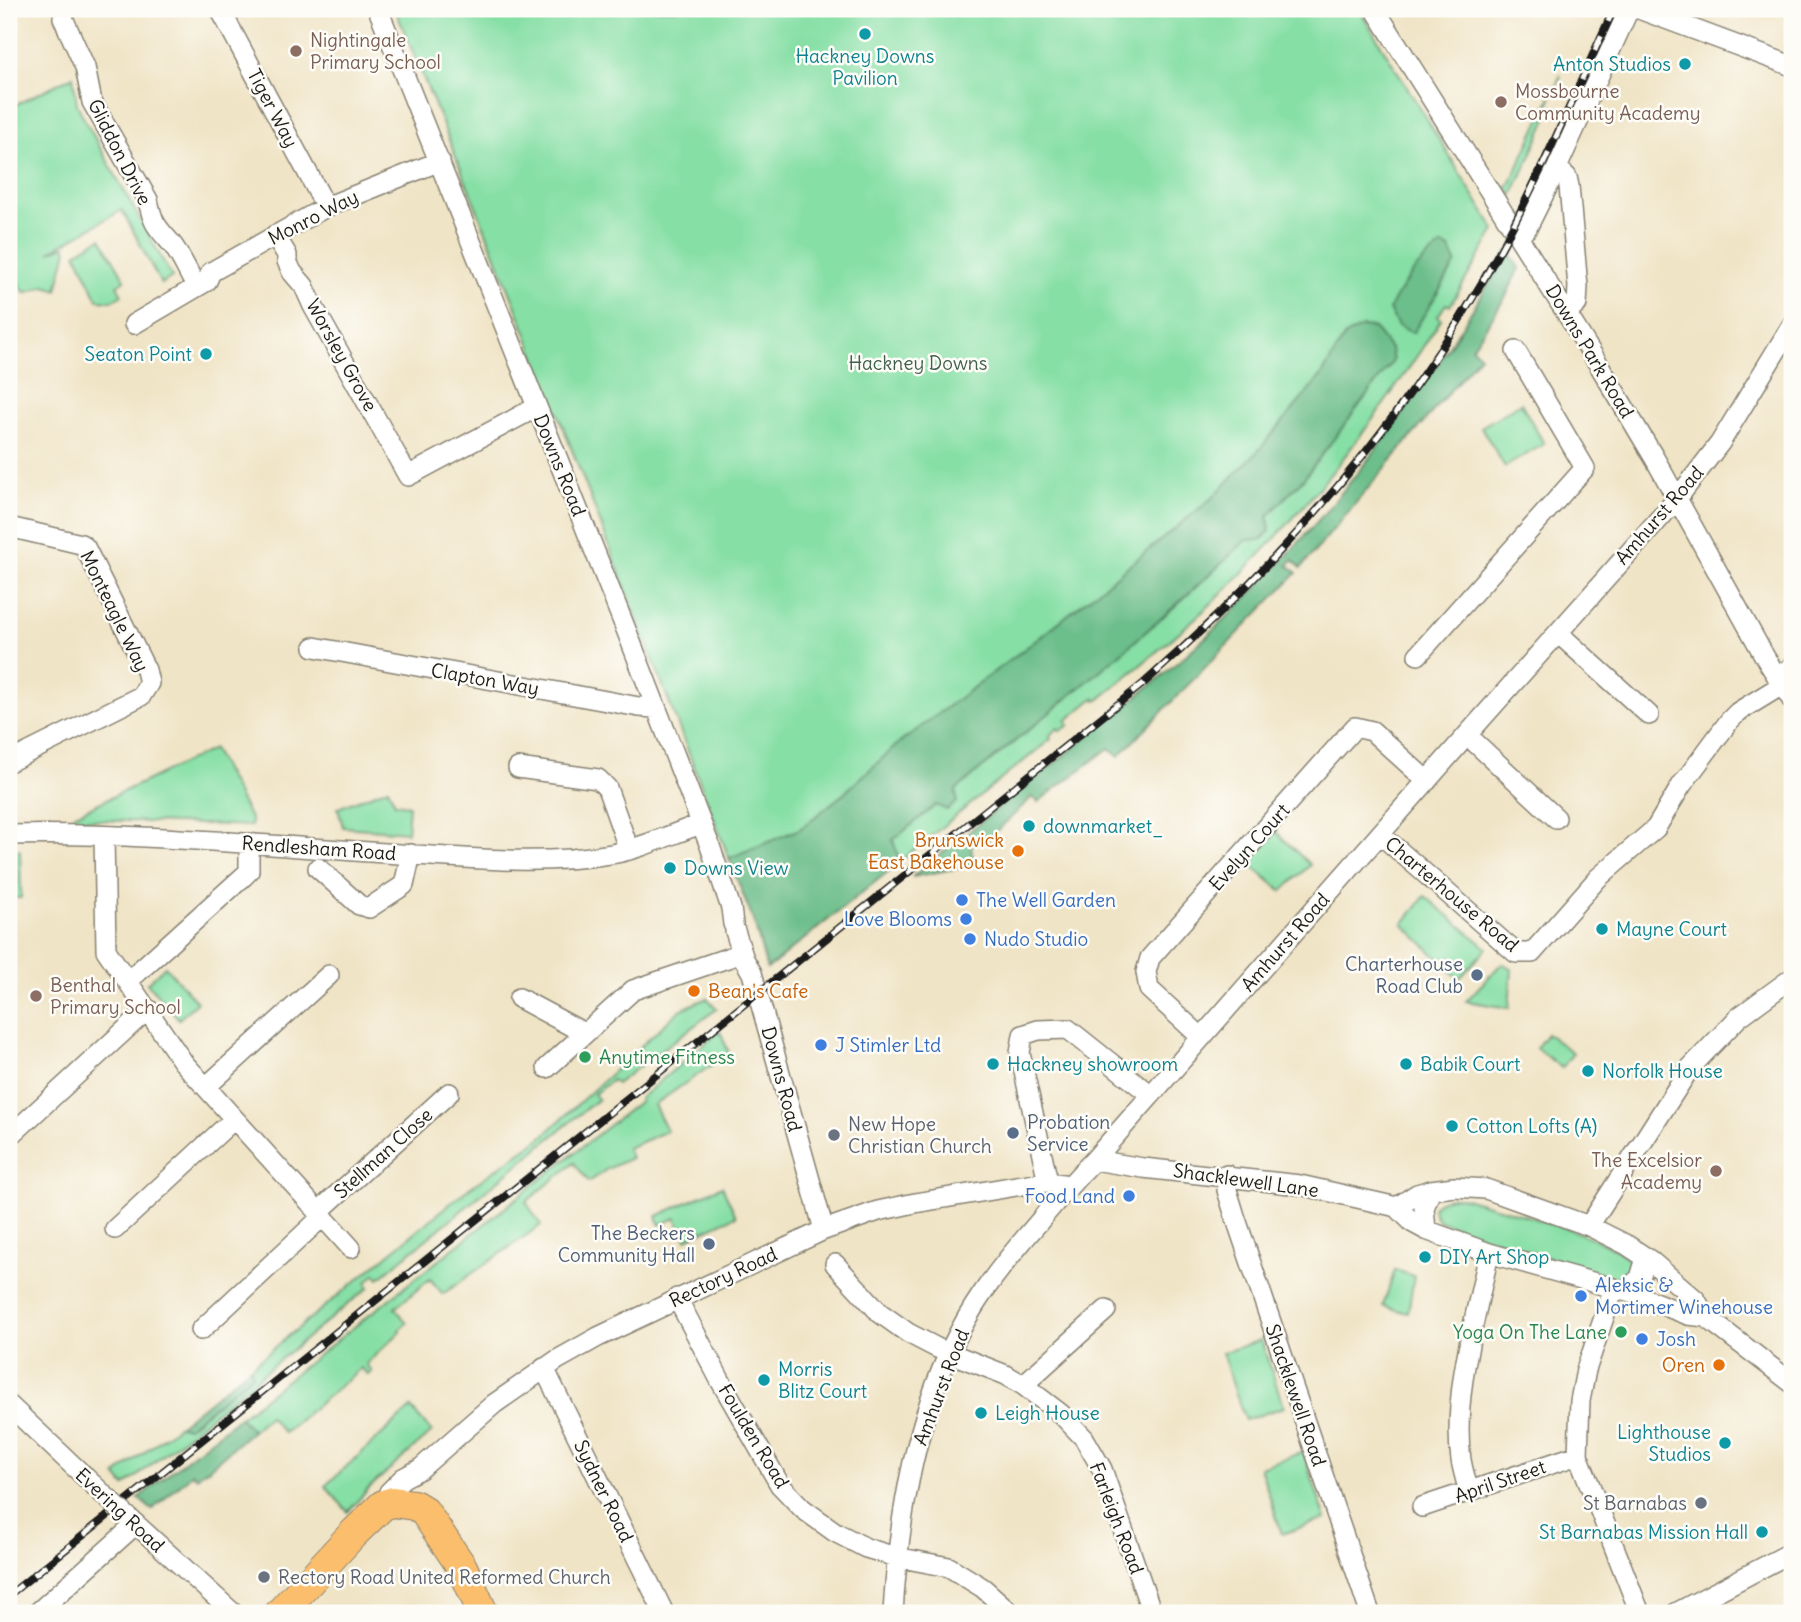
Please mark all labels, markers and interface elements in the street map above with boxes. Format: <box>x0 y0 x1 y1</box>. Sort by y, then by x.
marker: Hackney Downs Pavilion <box>857 26 873 42</box>
place label: Nightingale Primary School <box>310 28 441 74</box>
marker: Nightingale Primary School <box>288 43 304 59</box>
place label: Hackney Downs Pavilion <box>795 44 935 90</box>
place label: Anton Studios <box>1553 52 1671 76</box>
marker: Anton Studios <box>1677 56 1693 72</box>
street label: Tiger Way <box>242 65 304 151</box>
place label: Mossbourne Community Academy <box>1515 79 1700 125</box>
marker: Mossbourne Community Academy <box>1493 94 1509 110</box>
street label: Gliddon Drive <box>83 95 157 209</box>
street label: Monro Way <box>264 184 362 250</box>
street label: Downs Park Road <box>1541 280 1639 422</box>
street label: Worsley Grove <box>301 295 383 415</box>
place label: Seaton Point <box>85 342 192 366</box>
marker: Seaton Point <box>198 346 214 362</box>
park label: Hackney Downs <box>848 351 988 375</box>
street label: Downs Road <box>529 411 591 519</box>
street label: Amhurst Road <box>1610 461 1708 569</box>
street label: Monteagle Way <box>75 547 155 675</box>
street label: Clapton Way <box>429 658 541 700</box>
street label: Evelyn Court <box>1204 798 1294 896</box>
place label: downmarket_ <box>1043 814 1163 838</box>
marker: downmarket_ <box>1021 818 1037 834</box>
place label: Brunswick East Bakehouse <box>868 828 1004 874</box>
street label: Rendlesham Road <box>241 831 397 865</box>
street label: Charterhouse Road <box>1380 831 1524 957</box>
marker: Brunswick East Bakehouse <box>1010 843 1026 859</box>
place label: Downs View <box>684 856 789 880</box>
marker: Downs View <box>662 860 678 876</box>
place label: The Well Garden <box>976 888 1116 912</box>
street label: Amhurst Road <box>1236 888 1334 996</box>
marker: The Well Garden <box>954 892 970 908</box>
place label: Love Blooms <box>844 907 952 931</box>
marker: Love Blooms <box>958 911 974 927</box>
place label: Mayne Court <box>1616 917 1727 941</box>
marker: Mayne Court <box>1594 921 1610 937</box>
place label: Nudo Studio <box>984 927 1088 951</box>
marker: Nudo Studio <box>962 931 978 947</box>
place label: Charterhouse Road Club <box>1345 952 1463 998</box>
marker: Charterhouse Road Club <box>1469 967 1485 983</box>
place label: Benthal Primary School <box>50 973 181 1019</box>
place label: Bean's Cafe <box>708 979 808 1003</box>
marker: Bean's Cafe <box>686 983 702 999</box>
marker: Benthal Primary School <box>28 988 44 1004</box>
street label: Downs Road <box>756 1024 808 1134</box>
place label: J Stimler Ltd <box>835 1033 941 1057</box>
marker: J Stimler Ltd <box>813 1037 829 1053</box>
place label: Anytime Fitness <box>599 1045 735 1069</box>
marker: Anytime Fitness <box>577 1049 593 1065</box>
place label: Hackney showroom <box>1007 1052 1178 1076</box>
place label: Babik Court <box>1420 1052 1521 1076</box>
marker: Hackney showroom <box>985 1056 1001 1072</box>
marker: Babik Court <box>1398 1056 1414 1072</box>
place label: Norfolk House <box>1602 1059 1723 1083</box>
marker: Norfolk House <box>1580 1063 1596 1079</box>
street label: Stellman Close <box>329 1102 437 1204</box>
place label: Probation Service <box>1027 1110 1110 1156</box>
place label: New Hope Christian Church <box>848 1112 992 1158</box>
place label: Cotton Lofts (A) <box>1466 1114 1597 1138</box>
marker: Cotton Lofts (A) <box>1444 1118 1460 1134</box>
marker: Probation Service <box>1005 1125 1021 1141</box>
marker: New Hope Christian Church <box>826 1127 842 1143</box>
place label: The Excelsior Academy <box>1591 1148 1702 1194</box>
street label: Shacklewell Lane <box>1172 1158 1320 1202</box>
marker: The Excelsior Academy <box>1708 1163 1724 1179</box>
place label: Food Land <box>1025 1184 1115 1208</box>
marker: Food Land <box>1121 1188 1137 1204</box>
place label: The Beckers Community Hall <box>558 1221 695 1267</box>
marker: The Beckers Community Hall <box>701 1236 717 1252</box>
street label: Rectory Road <box>665 1242 781 1312</box>
place label: DIY Art Shop <box>1439 1245 1549 1269</box>
marker: DIY Art Shop <box>1417 1249 1433 1265</box>
place label: Aleksic & Mortimer Winehouse <box>1595 1273 1773 1319</box>
marker: Aleksic & Mortimer Winehouse <box>1573 1288 1589 1304</box>
place label: Yoga On The Lane <box>1453 1320 1607 1344</box>
street label: Shacklewell Road <box>1260 1321 1332 1469</box>
marker: Yoga On The Lane <box>1613 1324 1629 1340</box>
street label: Amhurst Road <box>908 1325 974 1449</box>
place label: Josh <box>1656 1327 1696 1351</box>
marker: Josh <box>1634 1331 1650 1347</box>
place label: Oren <box>1662 1353 1705 1377</box>
place label: Morris Blitz Court <box>778 1357 867 1403</box>
marker: Oren <box>1711 1357 1727 1373</box>
marker: Morris Blitz Court <box>756 1372 772 1388</box>
street label: Foulden Road <box>713 1380 795 1492</box>
place label: Leigh House <box>995 1401 1100 1425</box>
marker: Leigh House <box>973 1405 989 1421</box>
place label: Lighthouse Studios <box>1617 1420 1711 1466</box>
marker: Lighthouse Studios <box>1717 1435 1733 1451</box>
street label: Sydner Road <box>569 1436 639 1546</box>
street label: April Street <box>1451 1454 1549 1508</box>
street label: Farleigh Road <box>1085 1459 1149 1577</box>
street label: Evering Road <box>70 1463 170 1557</box>
place label: St Barnabas <box>1583 1491 1687 1515</box>
marker: St Barnabas <box>1693 1495 1709 1511</box>
place label: St Barnabas Mission Hall <box>1539 1520 1748 1544</box>
marker: St Barnabas Mission Hall <box>1754 1524 1770 1540</box>
place label: Rectory Road United Reformed Church <box>278 1565 611 1589</box>
marker: Rectory Road United Reformed Church <box>256 1569 272 1585</box>

